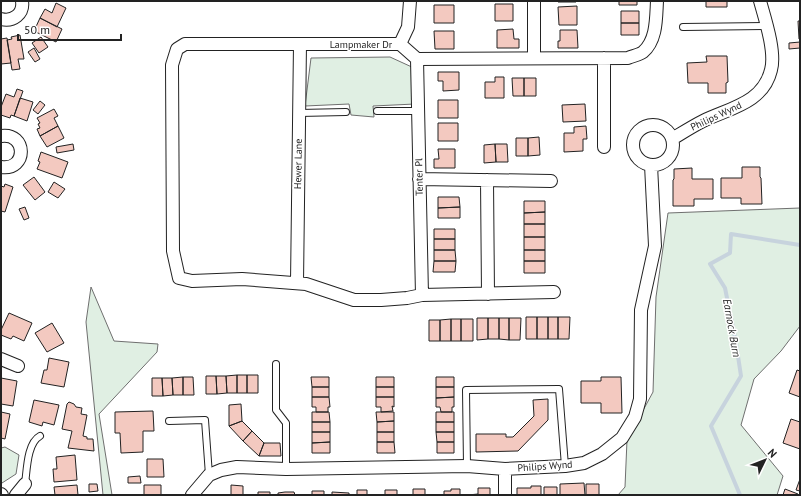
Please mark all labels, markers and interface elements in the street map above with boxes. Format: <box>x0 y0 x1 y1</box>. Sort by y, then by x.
scale bar <box>18 16 121 42</box>
text: 50 m <box>24 22 50 37</box>
street label: Lampmaker Dr <box>330 38 393 51</box>
street label: Philips Wynd <box>688 98 744 134</box>
street label: Hewer Lane <box>291 139 305 189</box>
street label: Tenter Pl <box>412 158 426 196</box>
water label: Earnock Burn <box>720 298 744 359</box>
north arrow <box>745 440 785 480</box>
text: N <box>765 446 780 461</box>
street label: Philips Wynd <box>517 458 573 474</box>

